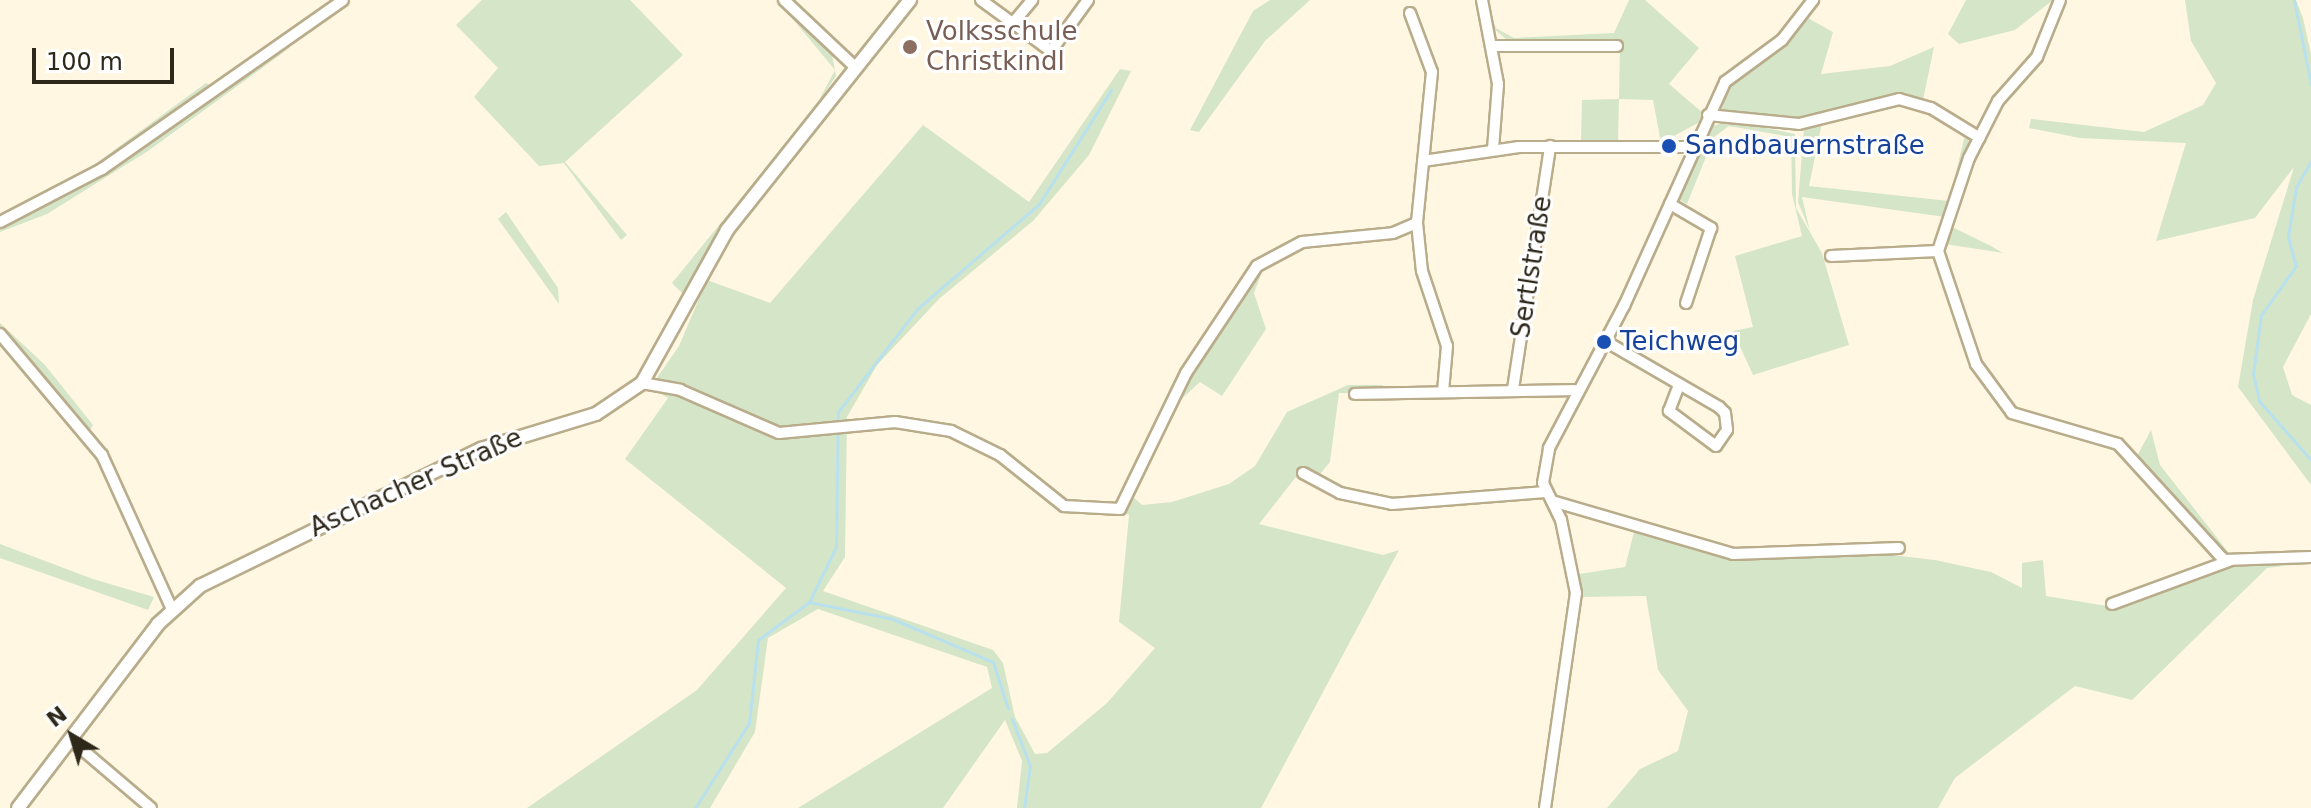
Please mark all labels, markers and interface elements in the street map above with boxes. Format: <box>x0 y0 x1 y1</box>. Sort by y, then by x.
place label: Volksschule Christkindl <box>926 16 1078 78</box>
scale bar <box>36 32 178 82</box>
marker: Volksschule Christkindl <box>901 38 919 56</box>
text: 100 m <box>46 48 123 76</box>
place label: Sandbauernstraße <box>1685 130 1925 162</box>
marker: Sandbauernstraße <box>1660 137 1678 155</box>
street label: Sertlstraße <box>1505 194 1559 340</box>
place label: Teichweg <box>1620 326 1739 358</box>
marker: Teichweg <box>1595 333 1613 351</box>
street label: Aschacher Straße <box>305 422 527 544</box>
north arrow <box>32 696 112 776</box>
text: N <box>42 701 72 732</box>

